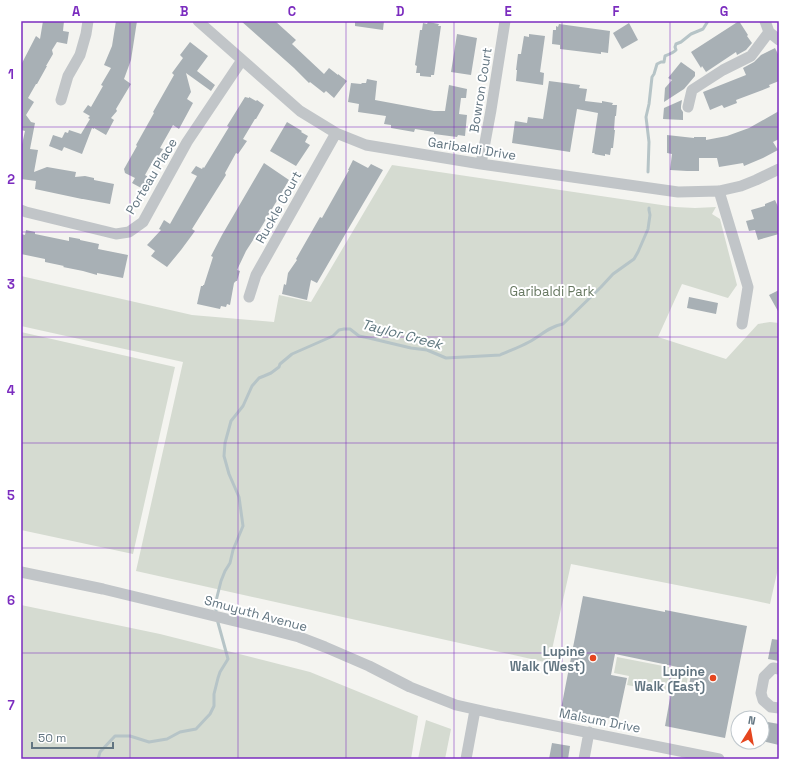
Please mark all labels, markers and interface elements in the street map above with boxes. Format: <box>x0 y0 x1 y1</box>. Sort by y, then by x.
text: A <box>72 3 81 20</box>
text: B <box>180 3 189 20</box>
text: C <box>288 3 296 20</box>
text: D <box>396 3 405 20</box>
text: E <box>504 3 512 20</box>
text: F <box>613 3 620 20</box>
text: G <box>720 3 728 20</box>
street label: Bowron Court <box>465 46 496 134</box>
text: 1 <box>8 66 14 83</box>
street label: Garibaldi Drive <box>427 133 517 164</box>
street label: Porteau Place <box>122 135 181 218</box>
street label: Ruckle Court <box>252 168 305 247</box>
text: 2 <box>7 171 15 188</box>
text: 3 <box>7 276 15 293</box>
park label: Garibaldi Park <box>509 283 595 300</box>
water label: Taylor Creek <box>360 315 446 354</box>
text: 4 <box>7 382 15 399</box>
text: 5 <box>7 487 15 504</box>
text: 6 <box>7 592 15 609</box>
street label: Smuyuth Avenue <box>202 592 309 635</box>
place label: Lupine Walk (West) <box>510 643 585 675</box>
marker: Lupine Walk (West) <box>588 653 598 663</box>
place label: Lupine Walk (East) <box>634 663 705 695</box>
marker: Lupine Walk (East) <box>708 673 718 683</box>
text: 7 <box>7 697 15 714</box>
street label: Malsum Drive <box>558 704 642 737</box>
north arrow <box>730 710 770 750</box>
text: N <box>747 713 757 728</box>
scale bar <box>32 724 113 750</box>
text: 50 m <box>38 730 66 746</box>

